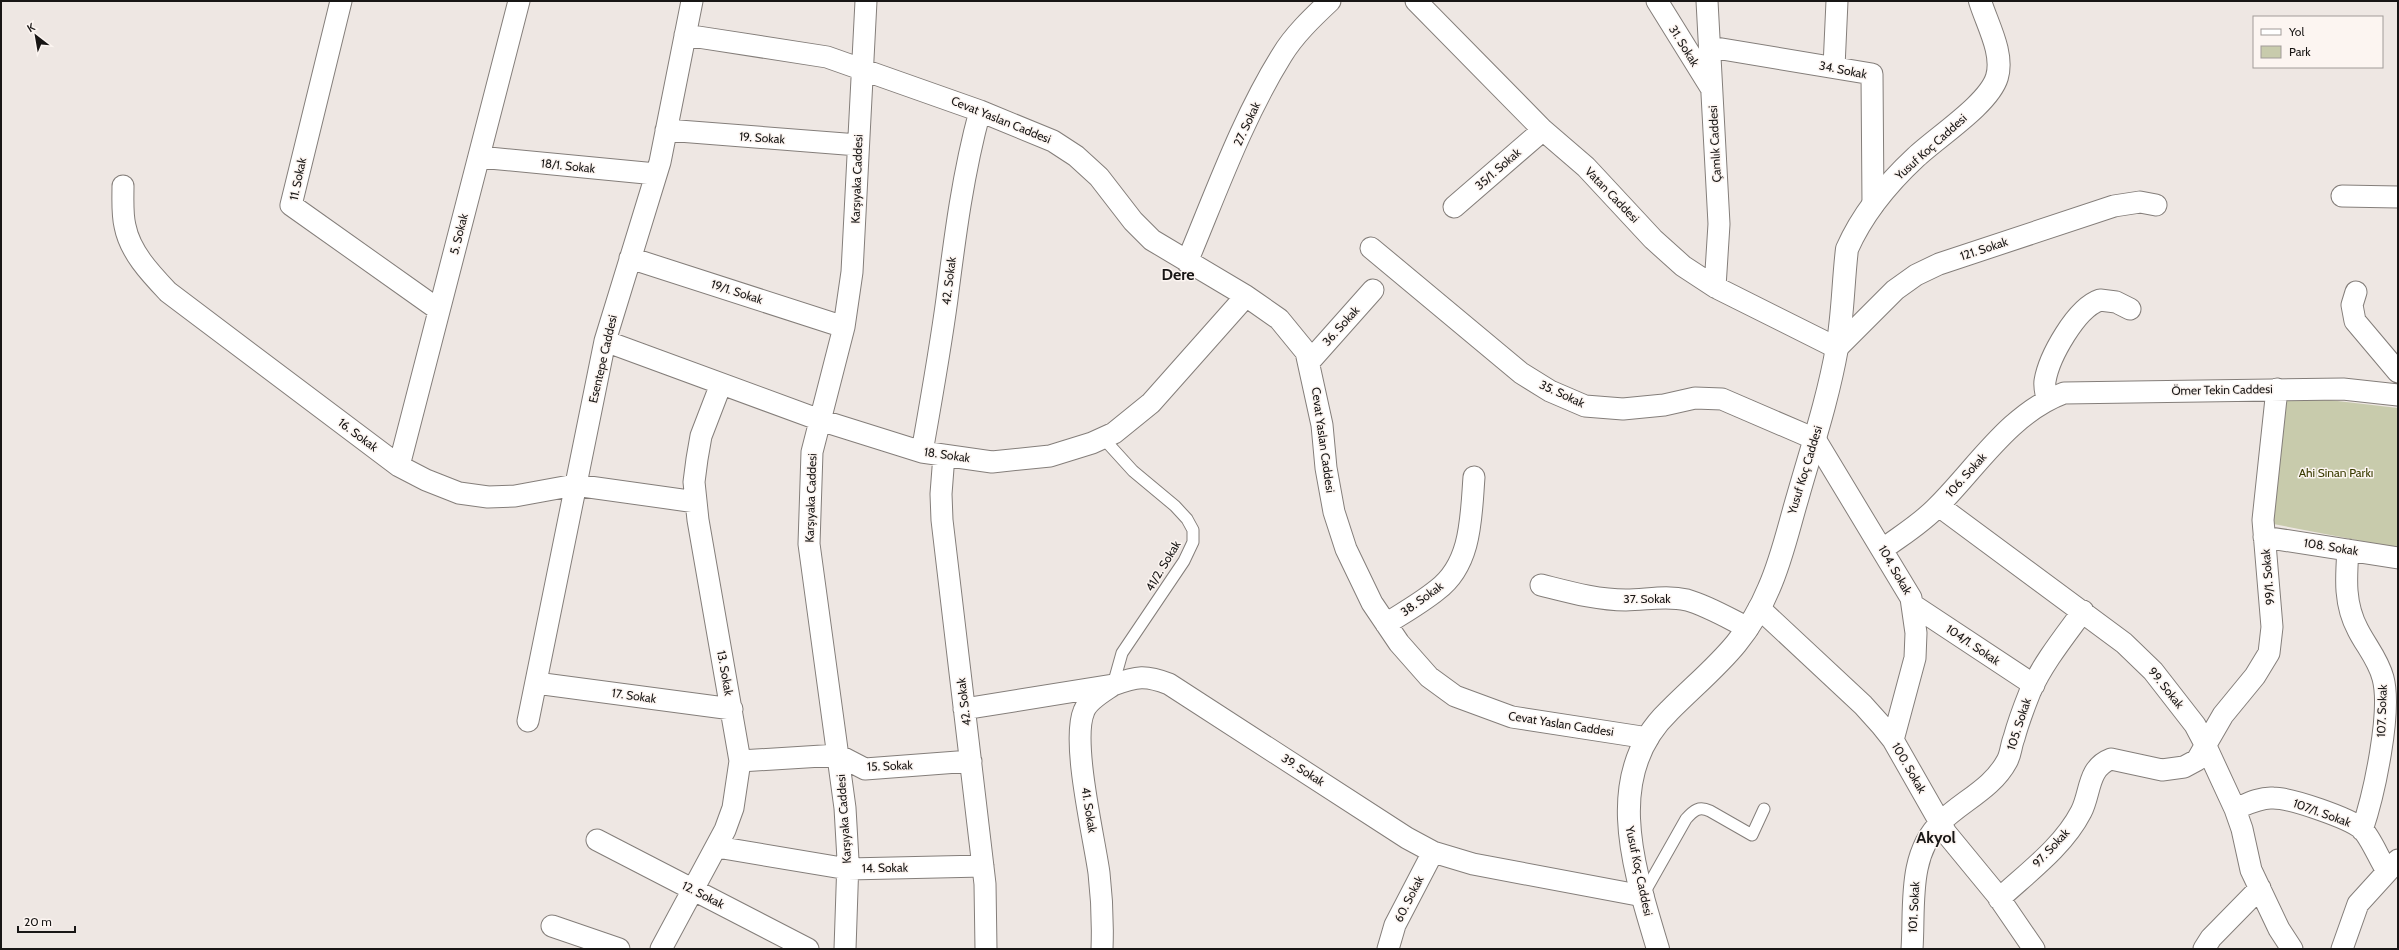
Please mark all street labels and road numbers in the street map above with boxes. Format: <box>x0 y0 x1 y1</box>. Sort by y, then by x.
street label: 31. Sokak <box>1666 22 1703 70</box>
street label: 34. Sokak <box>1818 58 1869 82</box>
street label: Cevat Yaslan Caddesi <box>949 93 1053 146</box>
street label: 27. Sokak <box>1230 99 1264 148</box>
street label: Çamlık Caddesi <box>1705 105 1724 183</box>
street label: Yusuf Koç Caddesi <box>1891 110 1970 183</box>
street label: 19. Sokak <box>739 128 786 147</box>
street label: Karşıyaka Caddesi <box>847 134 866 224</box>
street label: 35/1. Sokak <box>1472 144 1524 193</box>
street label: 18/1. Sokak <box>540 155 596 176</box>
street label: 11. Sokak <box>286 156 309 202</box>
street label: Vatan Caddesi <box>1582 164 1643 226</box>
street label: 5. Sokak <box>446 211 471 256</box>
street label: 121. Sokak <box>1958 234 2010 263</box>
street label: 42. Sokak <box>938 255 959 306</box>
street label: 19/1. Sokak <box>709 276 765 307</box>
street label: 36. Sokak <box>1319 302 1363 349</box>
street label: Esentepe Caddesi <box>585 313 620 404</box>
street label: 35. Sokak <box>1537 377 1588 411</box>
street label: Ömer Tekin Caddesi <box>2171 381 2273 398</box>
street label: Cevat Yaslan Caddesi <box>1309 386 1338 494</box>
street label: 16. Sokak <box>335 415 382 455</box>
street label: Yusuf Koç Caddesi <box>1784 424 1825 517</box>
street label: 18. Sokak <box>923 444 972 465</box>
street label: 106. Sokak <box>1942 449 1990 500</box>
street label: Karşıyaka Caddesi <box>801 453 820 543</box>
street label: 108. Sokak <box>2303 535 2360 558</box>
street label: 41/2. Sokak <box>1142 537 1184 594</box>
street label: 104. Sokak <box>1875 542 1916 598</box>
street label: 99/1. Sokak <box>2258 548 2277 606</box>
street label: 38. Sokak <box>1397 578 1446 619</box>
street label: 37. Sokak <box>1623 591 1671 606</box>
street label: 104/1. Sokak <box>1943 621 2004 669</box>
street label: 13. Sokak <box>714 649 737 697</box>
street label: 99. Sokak <box>2145 664 2188 712</box>
street label: 42. Sokak <box>953 676 974 727</box>
street label: 107. Sokak <box>2373 684 2390 738</box>
street label: 17. Sokak <box>611 685 658 706</box>
street label: 105. Sokak <box>2003 695 2034 752</box>
street label: Cevat Yaslan Caddesi <box>1507 708 1615 739</box>
street label: 100. Sokak <box>1889 740 1930 796</box>
street label: 39. Sokak <box>1279 750 1328 789</box>
street label: 15. Sokak <box>867 757 914 774</box>
street label: Karşıyaka Caddesi <box>833 774 854 864</box>
street label: 41. Sokak <box>1078 786 1101 834</box>
street label: 107/1. Sokak <box>2291 795 2354 830</box>
street label: Yusuf Koç Caddesi <box>1622 824 1656 917</box>
street label: 97. Sokak <box>2029 825 2073 870</box>
street label: 14. Sokak <box>862 860 909 875</box>
street label: 60. Sokak <box>1390 872 1427 925</box>
street label: 12. Sokak <box>680 878 727 912</box>
street label: 101. Sokak <box>1905 880 1922 933</box>

